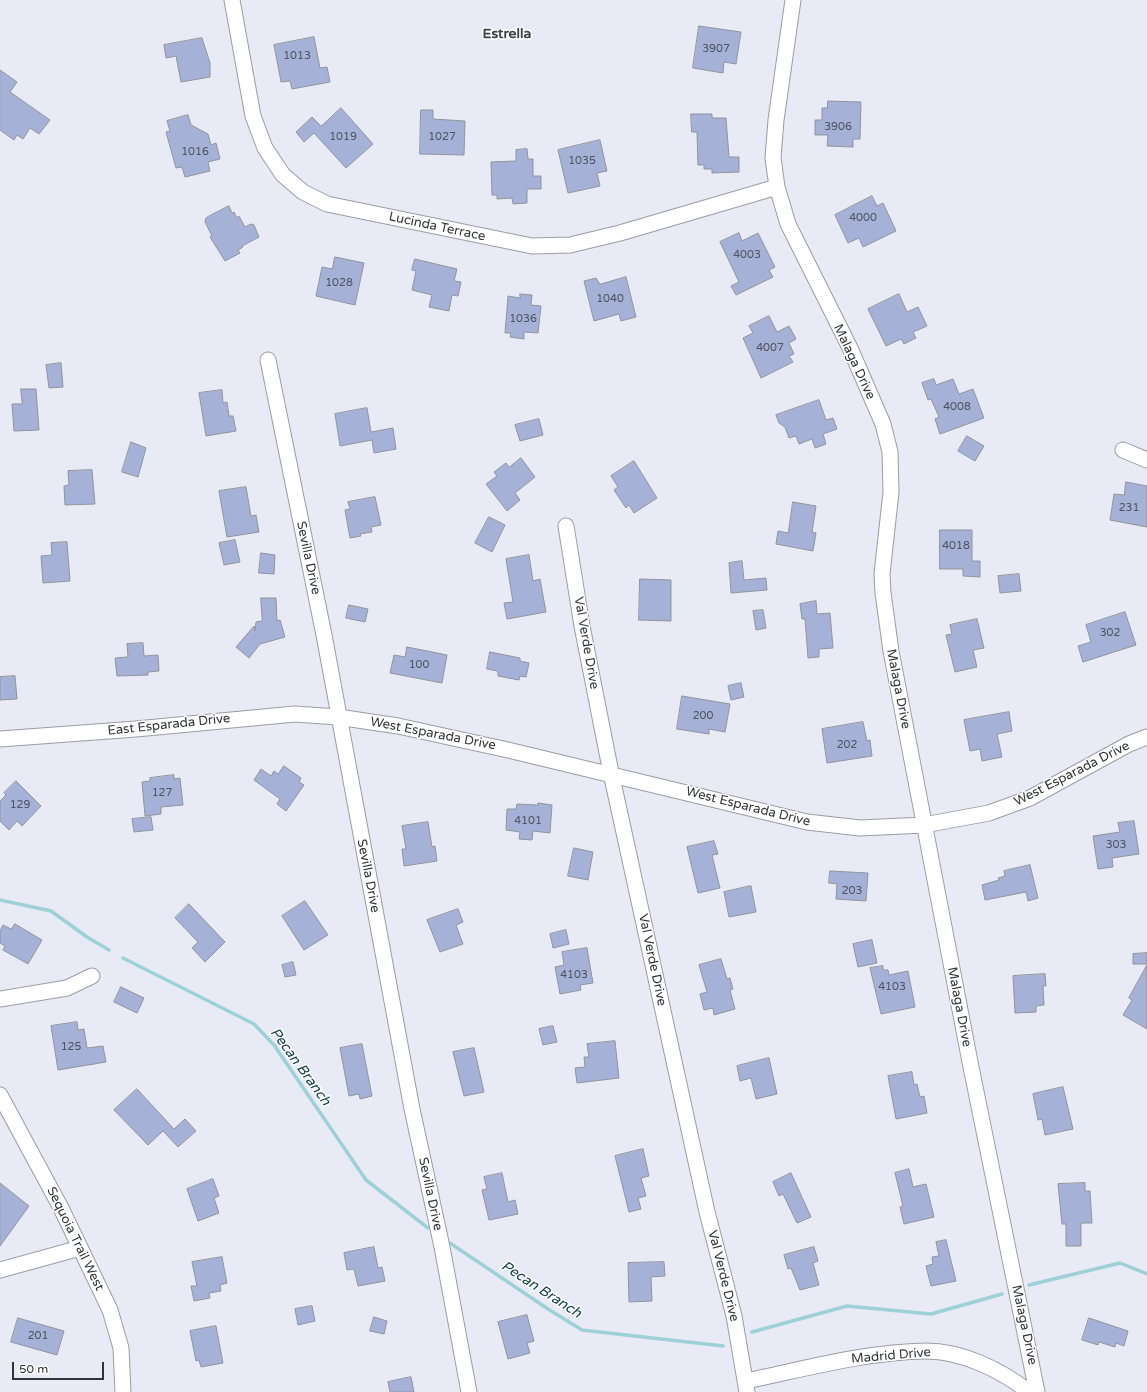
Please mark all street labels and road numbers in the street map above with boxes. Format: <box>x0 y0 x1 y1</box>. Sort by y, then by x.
street label: Lucinda Terrace <box>387 209 487 245</box>
street label: Malaga Drive <box>830 322 878 402</box>
street label: Sevilla Drive <box>293 520 323 596</box>
street label: Val Verde Drive <box>570 596 602 690</box>
street label: Malaga Drive <box>883 648 913 730</box>
street label: East Esparada Drive <box>107 711 231 739</box>
street label: West Esparada Drive <box>369 714 497 754</box>
street label: West Esparada Drive <box>1012 738 1132 810</box>
street label: West Esparada Drive <box>684 784 812 830</box>
street label: Sevilla Drive <box>353 838 383 914</box>
street label: Val Verde Drive <box>635 913 669 1007</box>
street label: Malaga Drive <box>944 966 974 1048</box>
street label: Sevilla Drive <box>415 1156 445 1232</box>
street label: Sequoia Trail West <box>43 1185 107 1293</box>
street label: Val Verde Drive <box>704 1229 742 1323</box>
street label: Malaga Drive <box>1008 1284 1040 1366</box>
street label: Madrid Drive <box>851 1345 931 1367</box>

